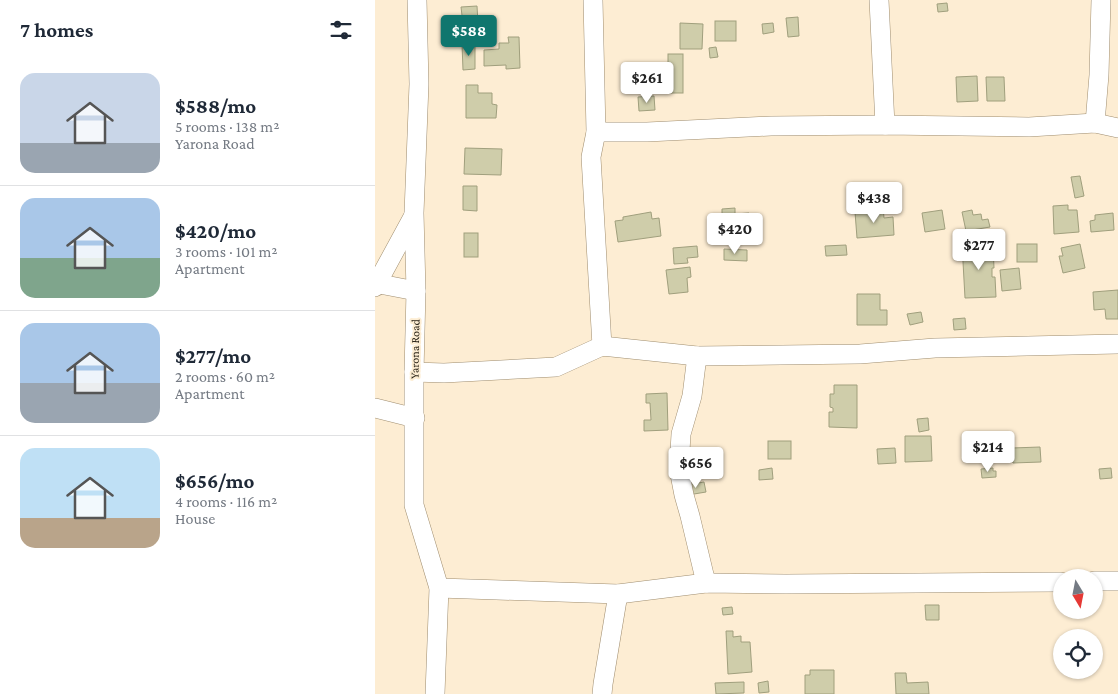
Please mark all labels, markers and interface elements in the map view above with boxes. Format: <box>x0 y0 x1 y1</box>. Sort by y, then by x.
pin: $588 <box>439 15 499 57</box>
icon: filters <box>327 16 355 44</box>
text: 7 homes <box>20 18 93 42</box>
text: $588 <box>452 22 486 39</box>
pin: $261 <box>617 62 677 104</box>
text: $261 <box>632 69 662 86</box>
icon: home <box>60 93 120 153</box>
text: $588/mo <box>175 94 256 118</box>
text: 5 rooms · 138 m² <box>175 118 279 135</box>
text: Yarona Road <box>175 135 255 152</box>
pin: $438 <box>844 182 904 224</box>
text: $438 <box>857 189 891 206</box>
pin: $420 <box>705 212 765 255</box>
icon: home <box>60 218 120 278</box>
text: $420/mo <box>175 219 256 243</box>
text: $420 <box>718 220 752 237</box>
pin: $277 <box>949 228 1009 271</box>
text: $277 <box>963 236 995 253</box>
text: 3 rooms · 101 m² <box>175 243 278 260</box>
text: Apartment <box>175 260 245 277</box>
street label: Yarona Road <box>407 318 423 379</box>
icon: home <box>60 343 120 403</box>
text: $277/mo <box>175 344 251 368</box>
text: 2 rooms · 60 m² <box>175 368 275 385</box>
text: Apartment <box>175 385 245 402</box>
pin: $214 <box>958 430 1018 473</box>
text: $214 <box>973 438 1003 455</box>
pin: $656 <box>666 446 726 489</box>
text: $656 <box>679 454 713 471</box>
icon: home <box>60 468 120 528</box>
text: $656/mo <box>175 469 254 493</box>
text: 4 rooms · 116 m² <box>175 493 277 510</box>
text: House <box>175 510 215 527</box>
north arrow <box>1053 569 1103 619</box>
map controls <box>1053 569 1103 679</box>
button: locate <box>1053 629 1103 679</box>

